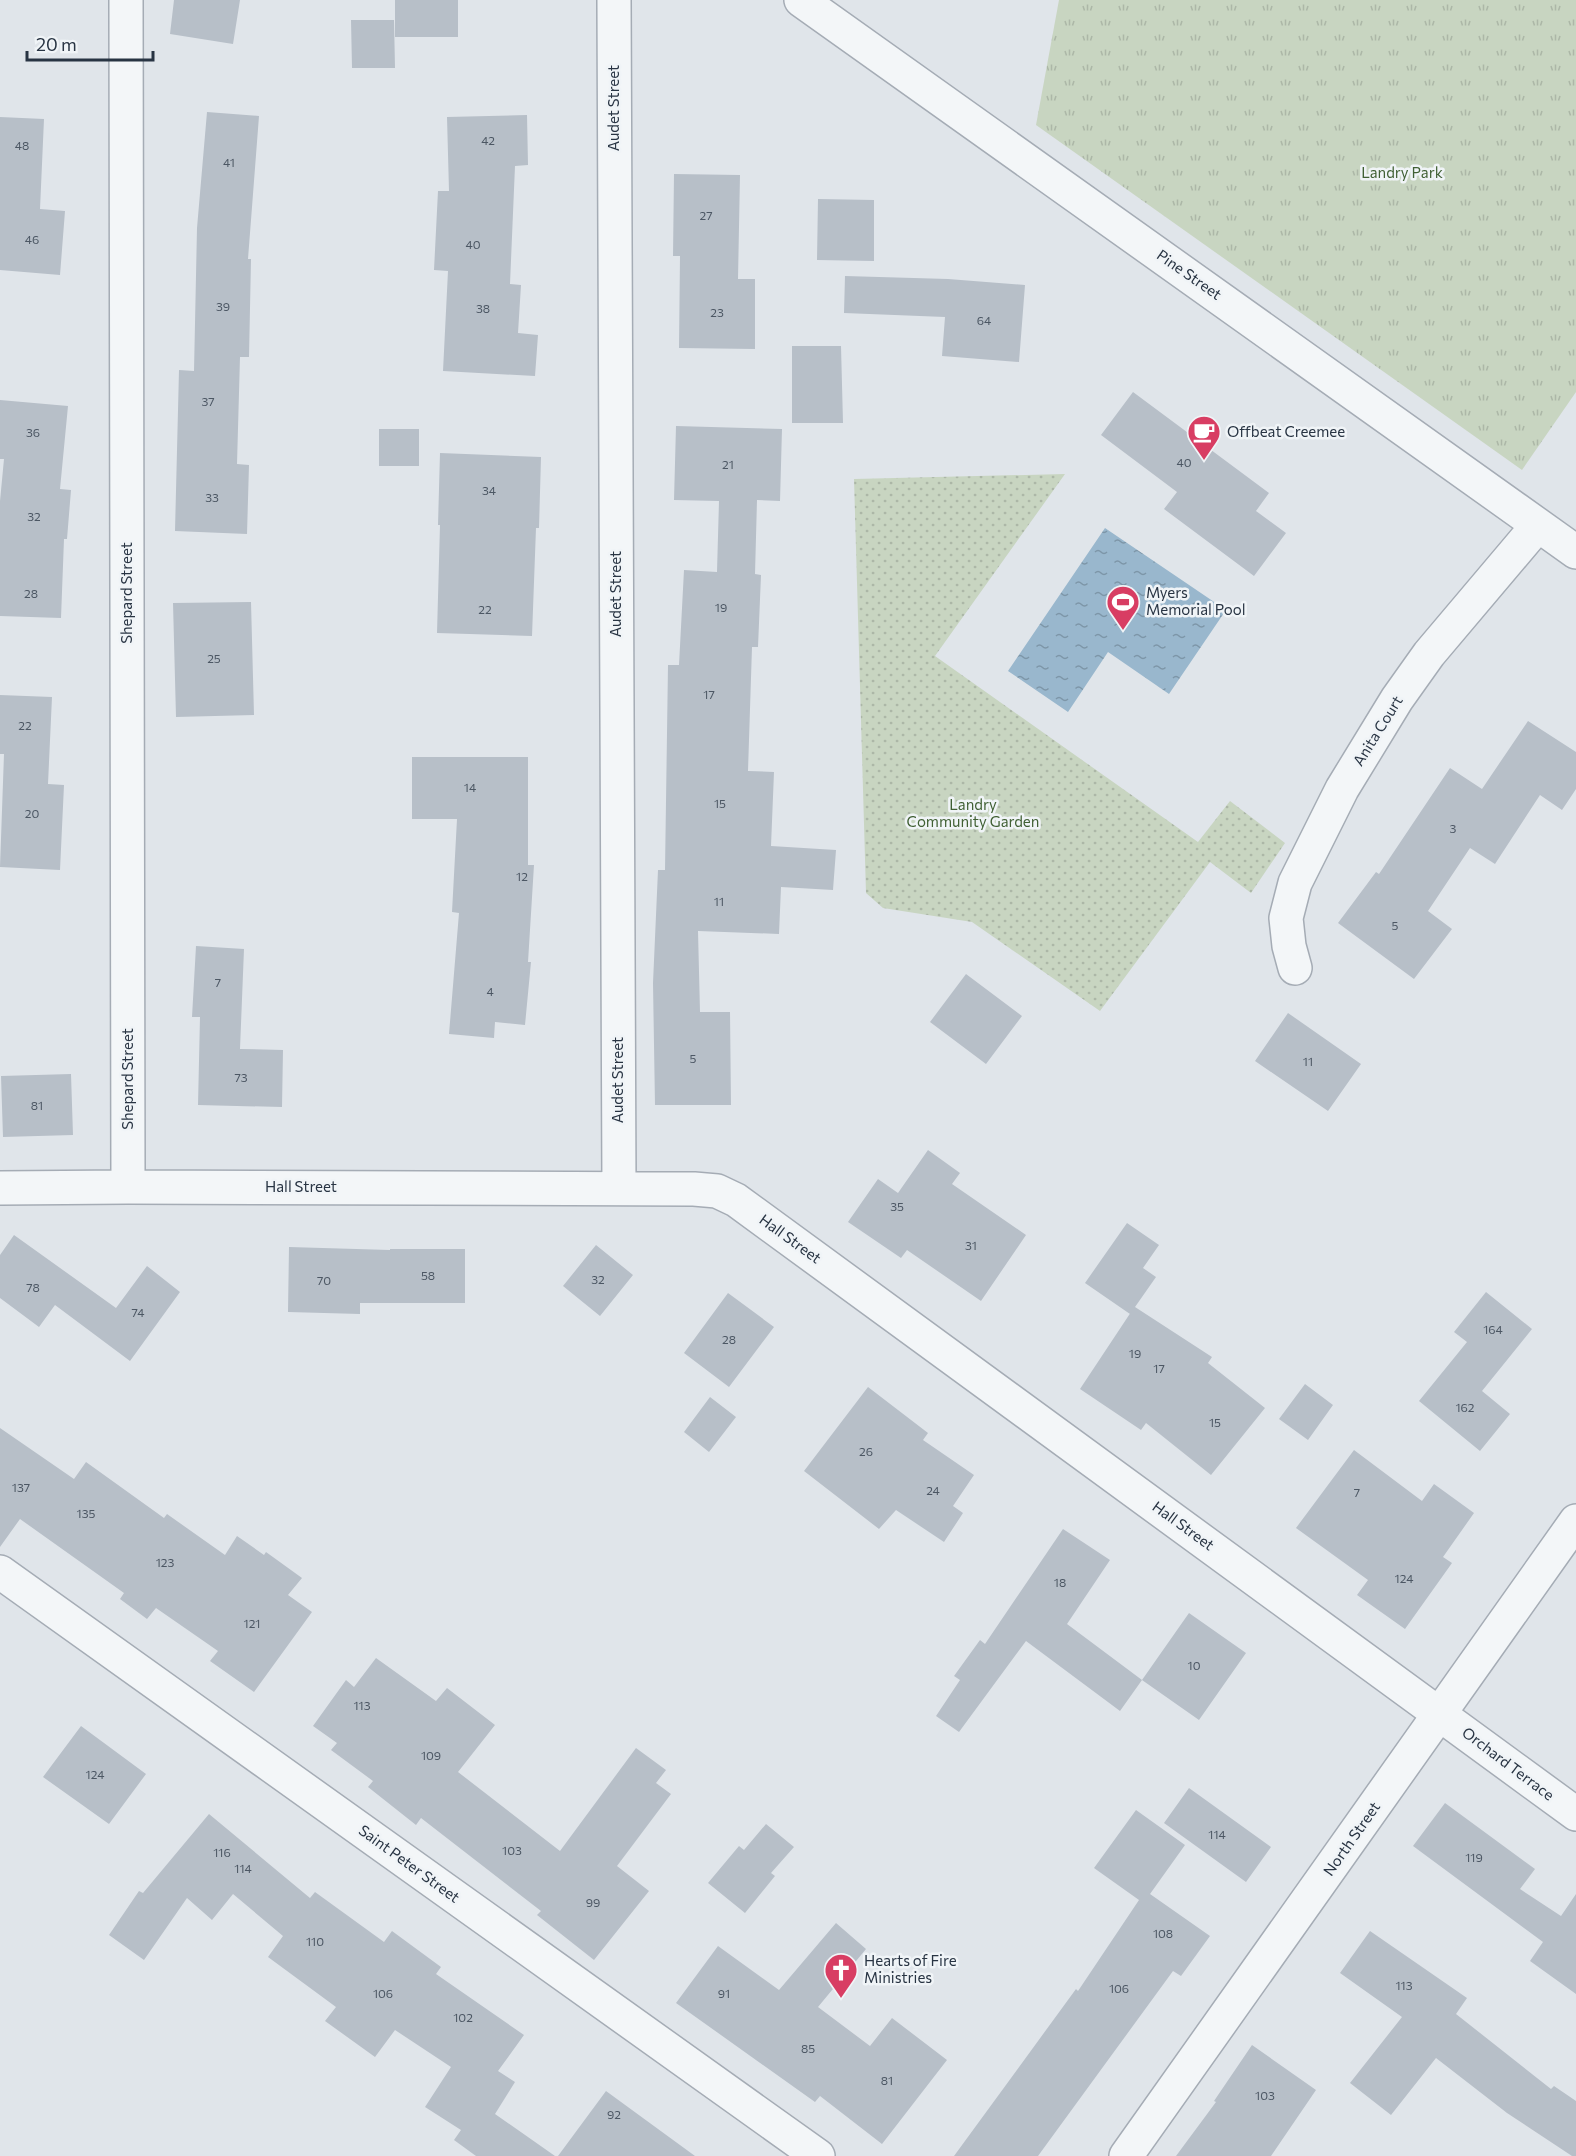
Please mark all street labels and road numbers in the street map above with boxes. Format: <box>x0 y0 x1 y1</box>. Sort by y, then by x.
street label: Audet Street <box>604 65 622 151</box>
street label: Pine Street <box>1154 245 1225 303</box>
street label: Shepard Street <box>117 542 135 644</box>
street label: Audet Street <box>606 551 624 637</box>
street label: Anita Court <box>1348 692 1406 769</box>
street label: Shepard Street <box>118 1028 136 1130</box>
street label: Audet Street <box>608 1037 626 1123</box>
street label: Hall Street <box>265 1177 337 1195</box>
street label: Hall Street <box>756 1210 825 1267</box>
street label: Hall Street <box>1149 1497 1218 1554</box>
street label: Orchard Terrace <box>1459 1723 1558 1804</box>
street label: North Street <box>1319 1798 1383 1879</box>
street label: Saint Peter Street <box>356 1821 464 1906</box>

